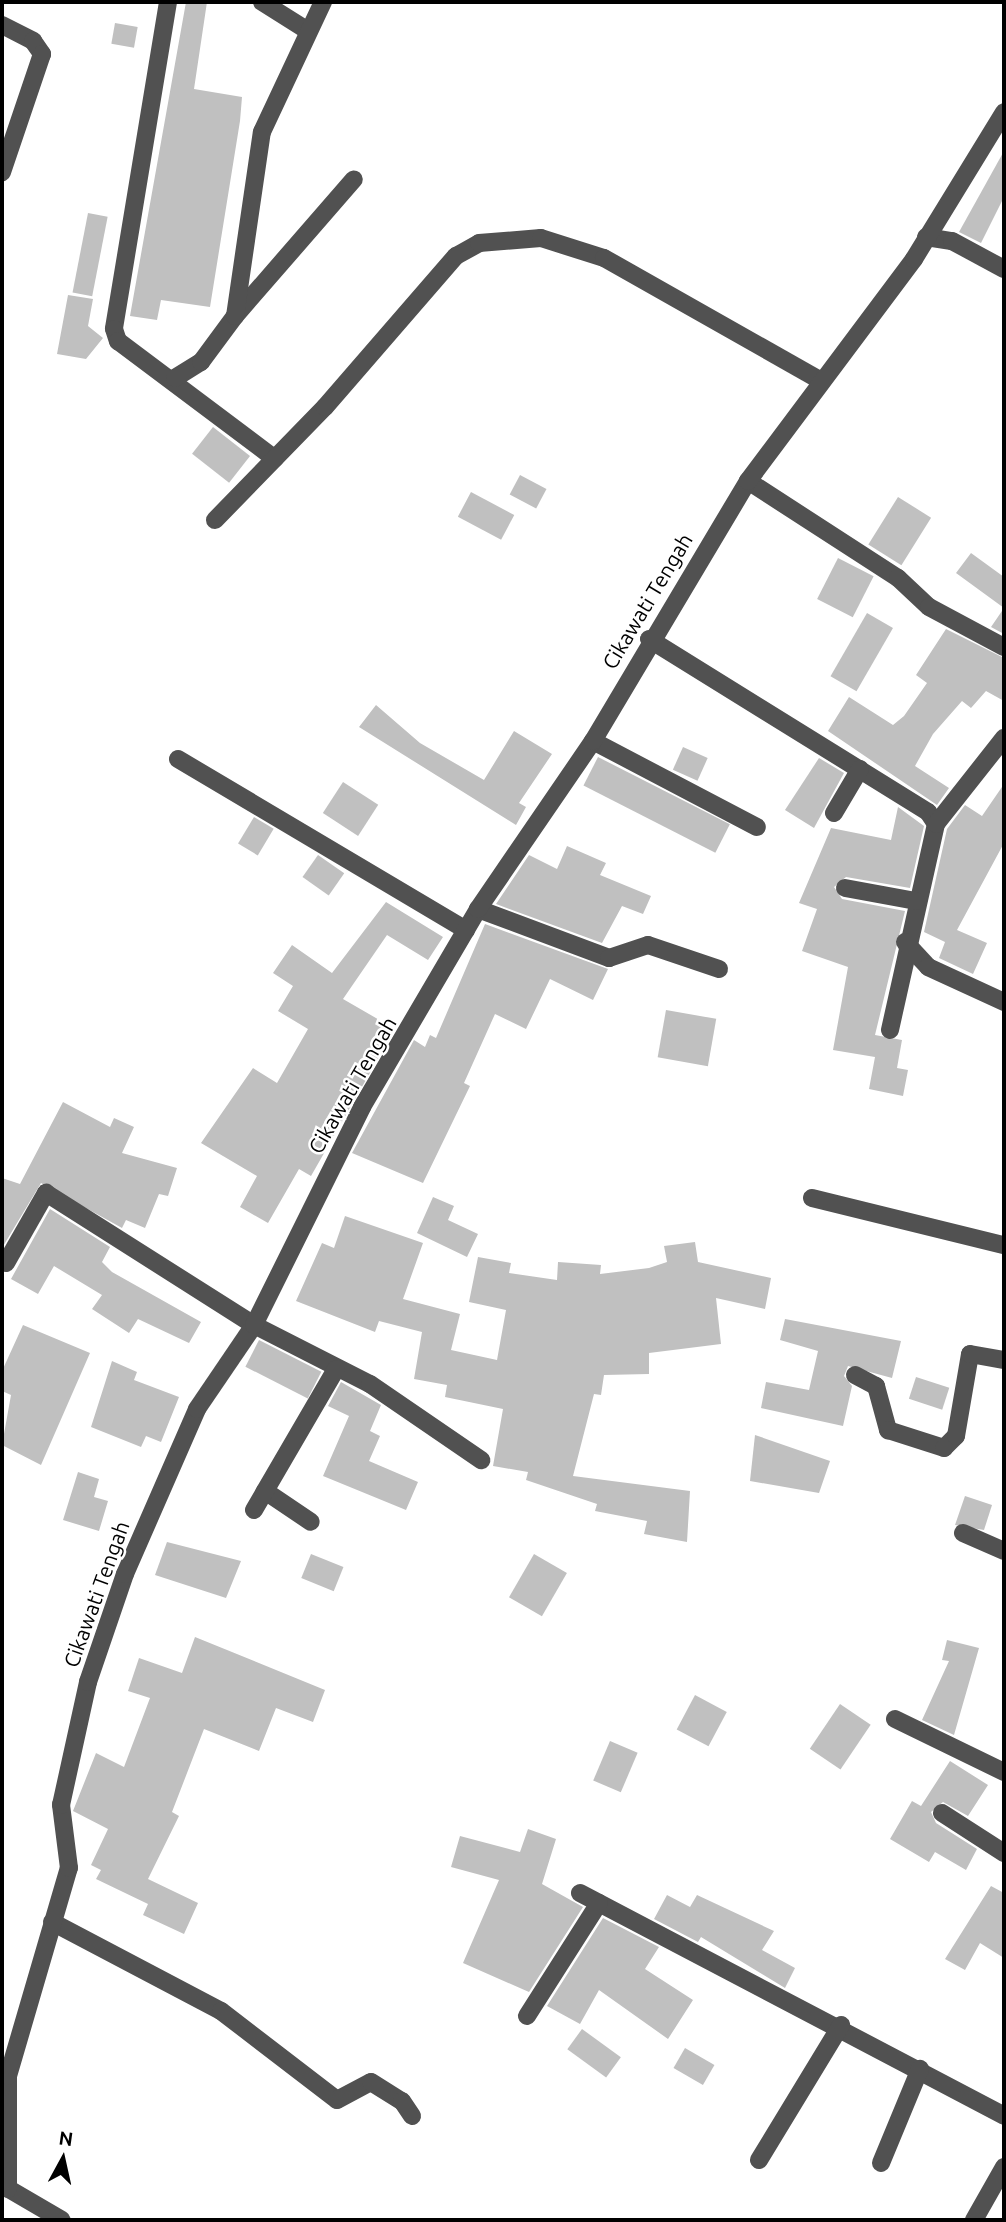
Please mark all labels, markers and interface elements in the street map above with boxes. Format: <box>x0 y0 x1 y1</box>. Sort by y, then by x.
street label: Cikawati Tengah <box>597 529 697 673</box>
street label: Cikawati Tengah <box>303 1012 401 1158</box>
street label: Cikawati Tengah <box>58 1517 134 1671</box>
north arrow <box>28 2124 98 2194</box>
text: N <box>57 2126 74 2150</box>

